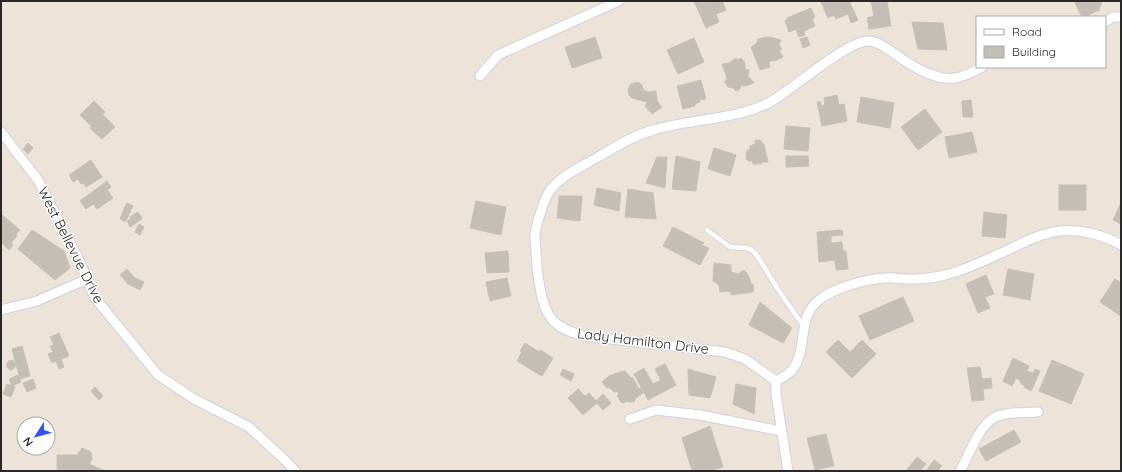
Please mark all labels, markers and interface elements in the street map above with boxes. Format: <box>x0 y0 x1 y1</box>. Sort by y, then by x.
legend <box>976 16 1106 68</box>
text: Road <box>1012 24 1042 39</box>
text: Building <box>1012 44 1056 59</box>
street label: West Bellevue Drive <box>34 184 108 306</box>
street label: Lady Hamilton Drive <box>576 324 710 358</box>
north arrow <box>16 416 56 456</box>
text: N <box>20 434 36 449</box>

